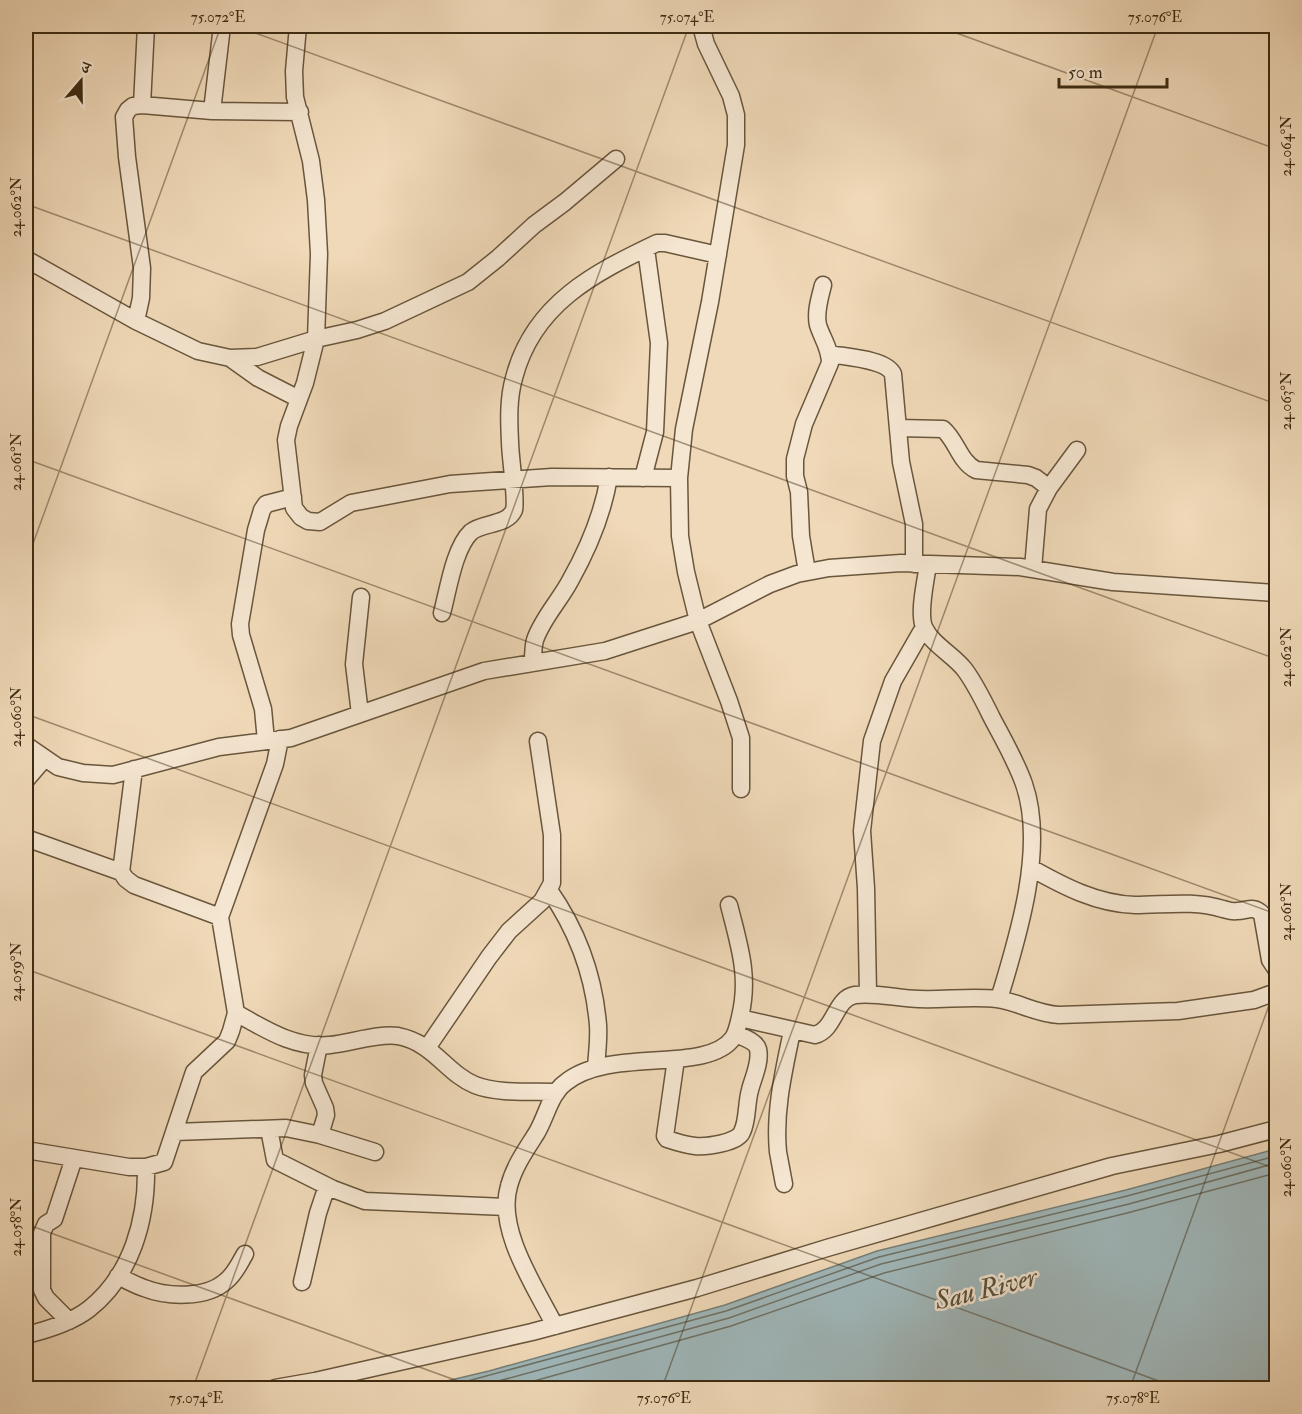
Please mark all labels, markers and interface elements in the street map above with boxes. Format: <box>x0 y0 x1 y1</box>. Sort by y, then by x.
text: 75.072°E <box>191 8 245 27</box>
text: 75.074°E <box>660 8 714 27</box>
text: 75.076°E <box>1128 8 1182 27</box>
north arrow <box>51 51 111 111</box>
scale bar <box>1059 51 1167 89</box>
text: उ <box>78 57 95 79</box>
text: 50 m <box>1068 61 1103 84</box>
text: 24.064°N <box>1277 115 1296 176</box>
text: 24.062°N <box>7 176 26 237</box>
text: 24.063°N <box>1277 371 1296 430</box>
text: 24.061°N <box>7 432 26 491</box>
text: 24.062°N <box>1277 626 1296 687</box>
text: 24.060°N <box>7 686 26 747</box>
text: 24.061°N <box>1277 882 1296 941</box>
text: 24.059°N <box>7 942 26 1002</box>
text: 24.060°N <box>1277 1136 1296 1197</box>
text: 24.058°N <box>7 1197 26 1256</box>
water label: Sau River <box>931 1260 1042 1318</box>
text: 75.074°E <box>169 1389 223 1408</box>
text: 75.076°E <box>637 1389 691 1408</box>
text: 75.078°E <box>1106 1389 1160 1408</box>

